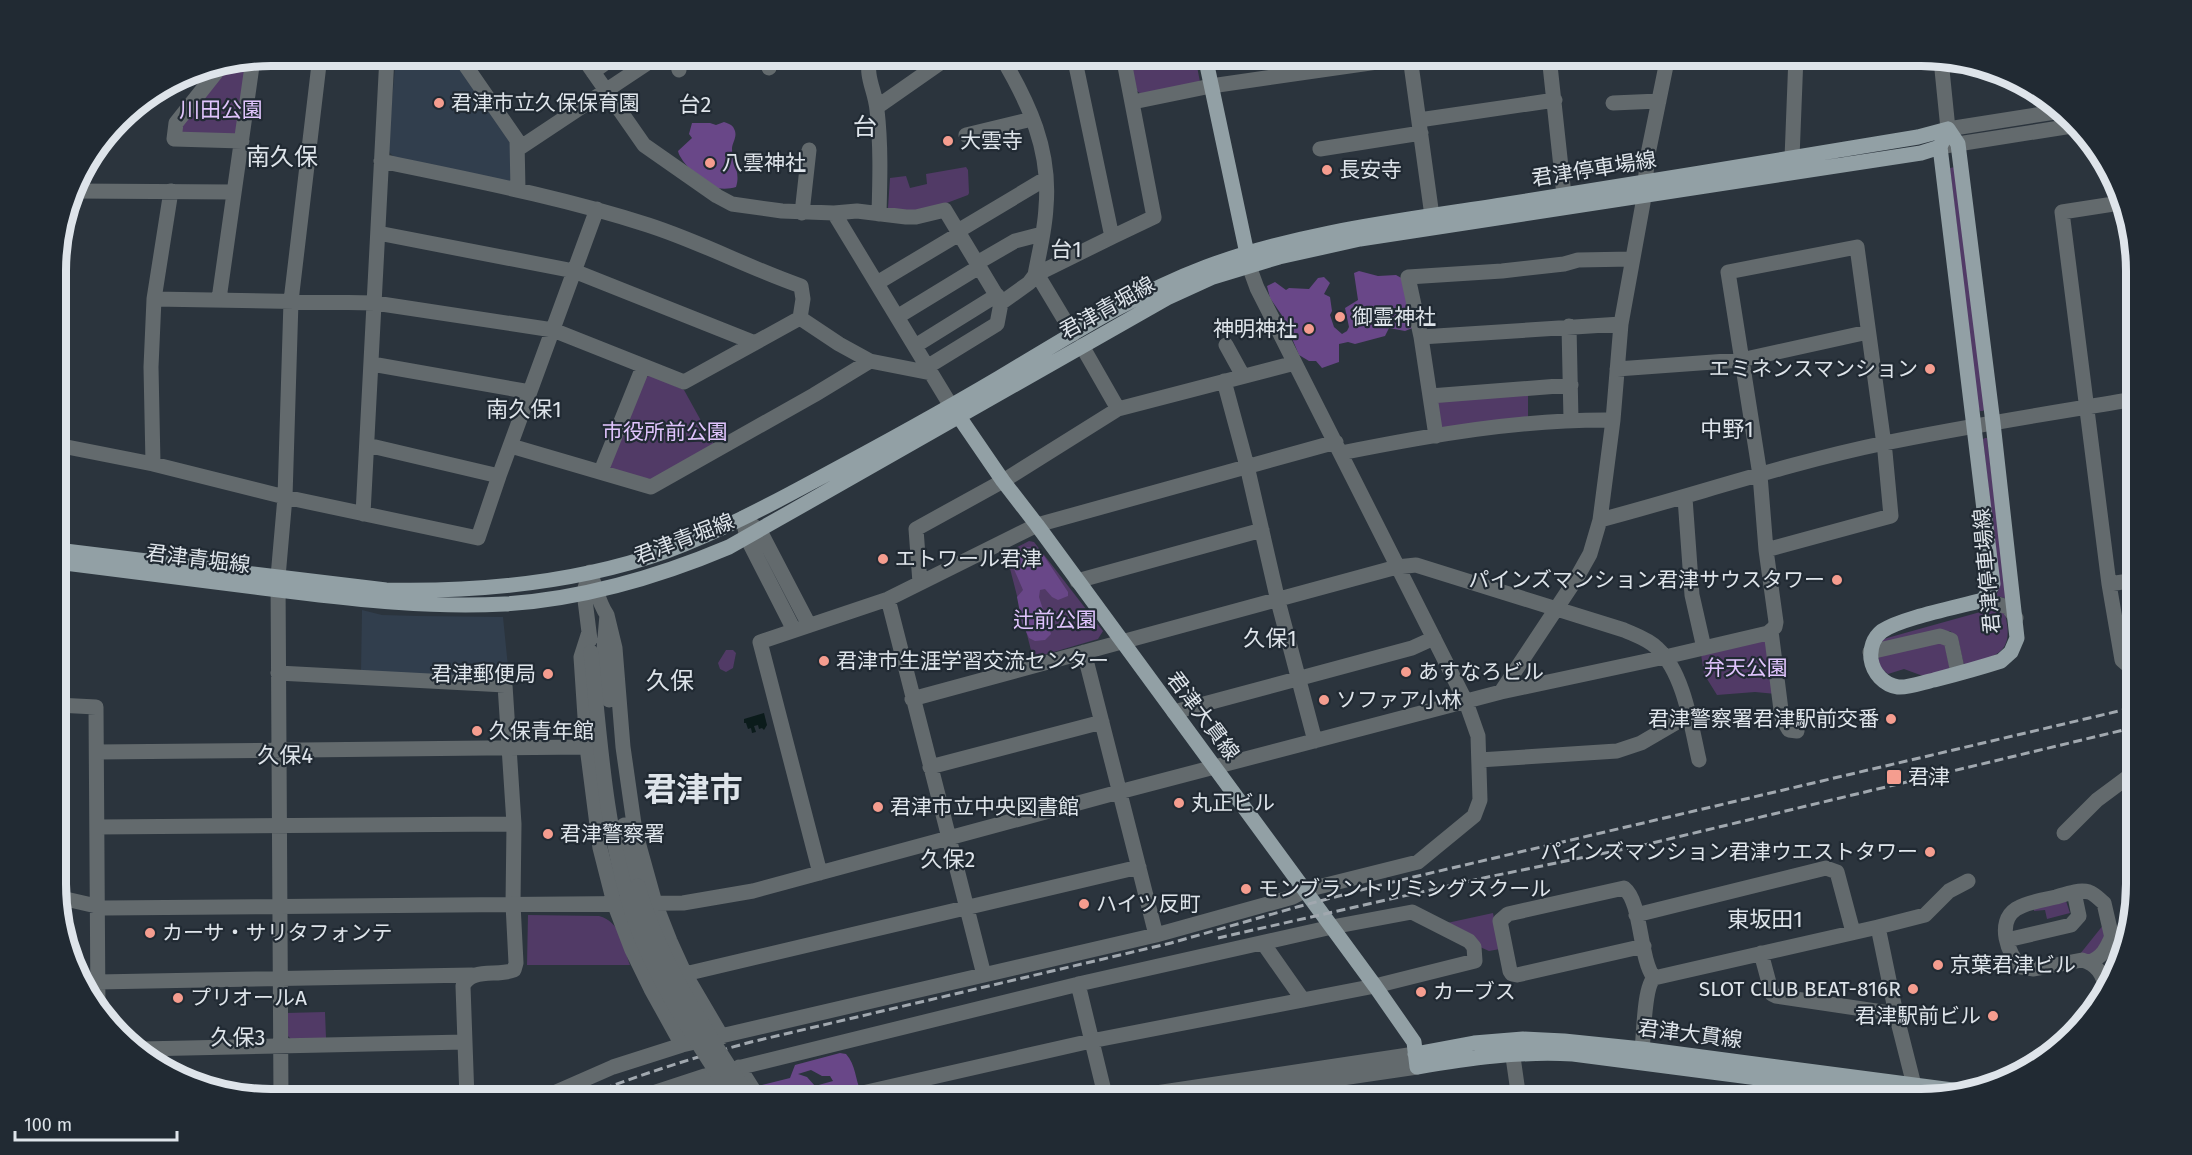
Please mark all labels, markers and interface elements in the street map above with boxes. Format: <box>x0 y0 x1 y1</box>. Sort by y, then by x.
place label: 君津市立久保保育園 <box>451 90 640 116</box>
district label: 台2 <box>679 91 711 118</box>
marker: 君津市立久保保育園 <box>432 96 446 110</box>
park label: 川田公園 <box>179 97 263 123</box>
district label: 台 <box>853 113 877 141</box>
place label: 大雲寺 <box>960 128 1023 154</box>
marker: 大雲寺 <box>941 134 955 148</box>
district label: 南久保 <box>246 143 318 171</box>
street label: 君津停車場線 <box>1530 146 1658 192</box>
place label: 八雲神社 <box>722 150 806 176</box>
marker: 八雲神社 <box>703 156 717 170</box>
place label: 長安寺 <box>1339 157 1402 183</box>
marker: 長安寺 <box>1320 163 1334 177</box>
district label: 台1 <box>1050 236 1082 263</box>
street label: 君津青堀線 <box>1055 271 1159 345</box>
place label: 御霊神社 <box>1352 304 1436 330</box>
marker: 御霊神社 <box>1333 310 1347 324</box>
place label: 神明神社 <box>1213 316 1297 342</box>
marker: 神明神社 <box>1302 322 1316 336</box>
place label: エミネンスマンション <box>1709 356 1918 382</box>
marker: エミネンスマンション <box>1923 362 1937 376</box>
district label: 南久保1 <box>486 396 562 423</box>
district label: 中野1 <box>1700 416 1754 443</box>
park label: 市役所前公園 <box>602 419 728 445</box>
street label: 君津停車場線 <box>1969 507 2005 635</box>
street label: 君津青堀線 <box>630 508 738 570</box>
street label: 君津青堀線 <box>144 540 252 578</box>
place label: エトワール君津 <box>895 546 1042 572</box>
marker: エトワール君津 <box>876 552 890 566</box>
place label: パインズマンション君津サウスタワー <box>1468 567 1825 593</box>
marker: パインズマンション君津サウスタワー <box>1830 573 1844 587</box>
park label: 辻前公園 <box>1013 607 1097 633</box>
district label: 久保1 <box>1243 625 1297 652</box>
place label: 君津市生涯学習交流センター <box>836 648 1109 674</box>
marker: 君津市生涯学習交流センター <box>817 654 831 668</box>
park label: 弁天公園 <box>1704 655 1788 681</box>
place label: あすなろビル <box>1418 659 1544 685</box>
place label: 君津郵便局 <box>431 661 536 687</box>
marker: あすなろビル <box>1399 665 1413 679</box>
street label: 君津大貫線 <box>1161 666 1245 766</box>
marker: 君津郵便局 <box>541 667 555 681</box>
district label: 久保 <box>646 667 694 695</box>
place label: ソファア小林 <box>1336 687 1462 713</box>
marker: ソファア小林 <box>1317 693 1331 707</box>
place label: 君津警察署君津駅前交番 <box>1648 706 1879 732</box>
marker: 君津警察署君津駅前交番 <box>1884 712 1898 726</box>
place label: 久保青年館 <box>489 718 594 744</box>
marker: 久保青年館 <box>470 724 484 738</box>
district label: 久保4 <box>257 742 313 769</box>
place label: 君津 <box>1908 764 1950 790</box>
marker: 君津 <box>1885 768 1903 786</box>
district label: 君津市 <box>644 770 743 810</box>
place label: 丸正ビル <box>1191 790 1275 816</box>
place label: 君津市立中央図書館 <box>890 794 1079 820</box>
marker: 丸正ビル <box>1172 796 1186 810</box>
marker: 君津市立中央図書館 <box>871 800 885 814</box>
place label: 君津警察署 <box>560 821 665 847</box>
marker: 君津警察署 <box>541 827 555 841</box>
place label: パインズマンション君津ウエストタワー <box>1540 839 1918 865</box>
marker: パインズマンション君津ウエストタワー <box>1923 845 1937 859</box>
district label: 久保2 <box>921 846 975 873</box>
place label: モンブラントリミングスクール <box>1258 876 1551 902</box>
marker: モンブラントリミングスクール <box>1239 882 1253 896</box>
place label: ハイツ反町 <box>1096 891 1201 917</box>
marker: ハイツ反町 <box>1077 897 1091 911</box>
district label: 東坂田1 <box>1727 906 1803 933</box>
place label: カーサ・サリタフォンテ <box>162 920 393 946</box>
marker: カーサ・サリタフォンテ <box>143 926 157 940</box>
place label: 京葉君津ビル <box>1950 952 2076 978</box>
marker: 京葉君津ビル <box>1931 958 1945 972</box>
place label: SLOT CLUB BEAT-816R <box>1699 976 1901 1002</box>
place label: カーブス <box>1433 979 1516 1005</box>
marker: SLOT CLUB BEAT-816R <box>1906 982 1920 996</box>
place label: プリオールA <box>190 985 307 1011</box>
marker: カーブス <box>1414 985 1428 999</box>
marker: プリオールA <box>171 991 185 1005</box>
place label: 君津駅前ビル <box>1855 1003 1981 1029</box>
marker: 君津駅前ビル <box>1986 1009 2000 1023</box>
street label: 君津大貫線 <box>1636 1015 1744 1053</box>
district label: 久保3 <box>211 1024 265 1051</box>
scale bar <box>15 1104 177 1142</box>
text: 100 m <box>24 1114 72 1136</box>

